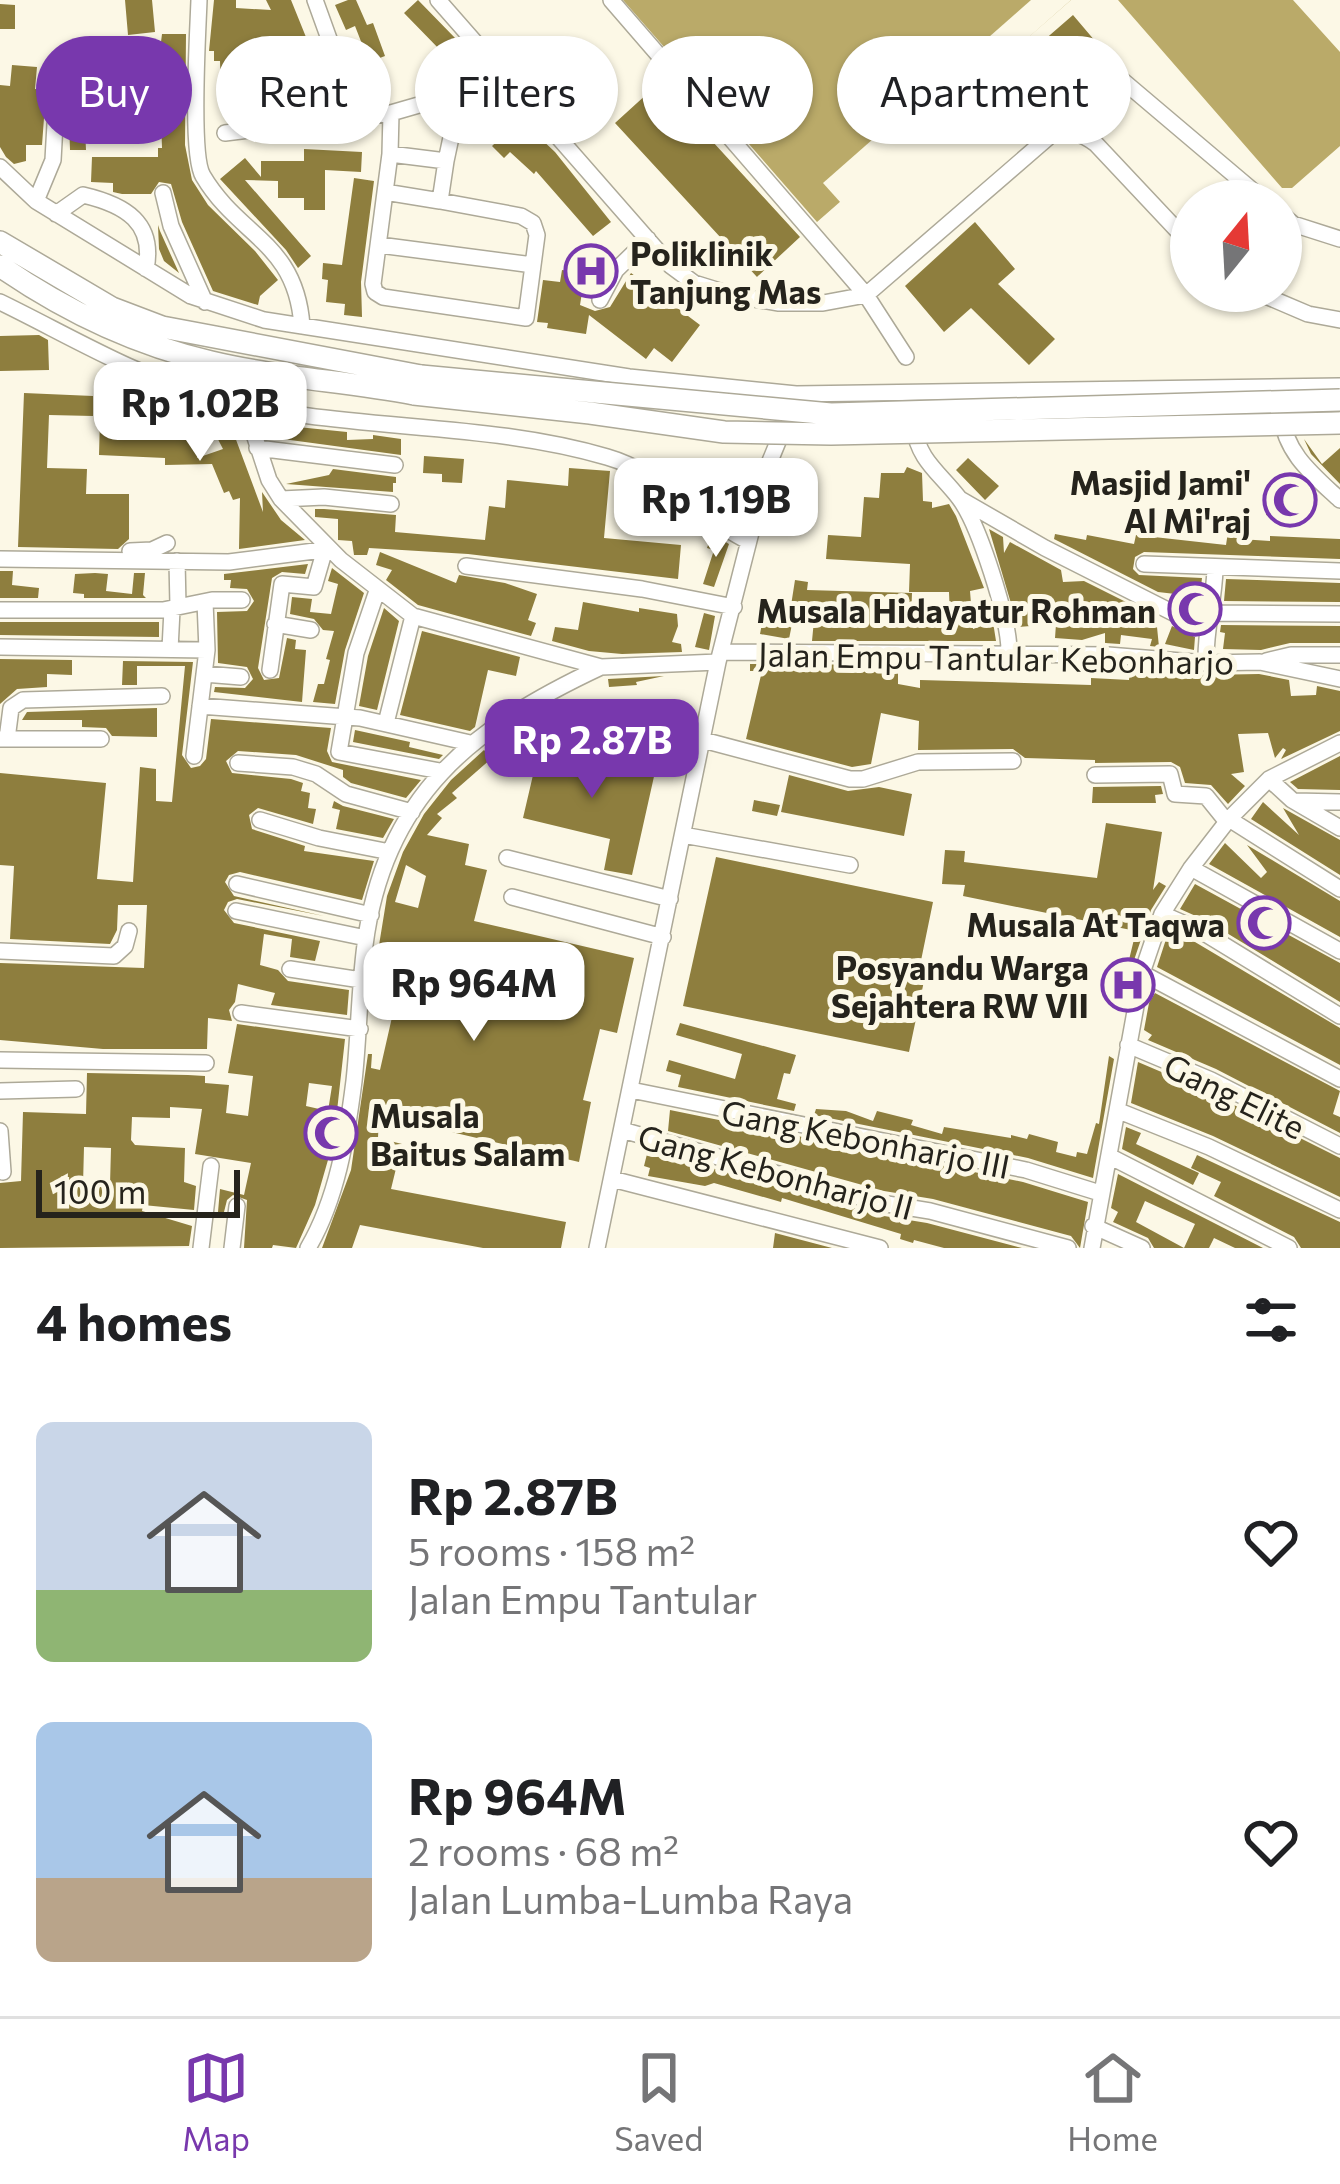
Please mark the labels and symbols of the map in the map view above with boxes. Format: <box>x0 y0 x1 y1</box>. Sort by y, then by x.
north arrow <box>1170 180 1302 312</box>
place label: Poliklinik Tanjung Mas <box>630 232 821 311</box>
hospital icon: Poliklinik Tanjung Mas <box>563 243 619 299</box>
pin: Rp 1.02B <box>76 362 324 464</box>
pin: Rp 1.19B <box>592 458 840 560</box>
place label: Masjid Jami' Al Mi'raj <box>1069 461 1251 540</box>
mosque icon: Masjid Jami' Al Mi'raj <box>1262 472 1318 528</box>
mosque icon: Musala Hidayatur Rohman <box>1167 581 1223 637</box>
place label: Musala Hidayatur Rohman <box>756 589 1156 630</box>
street label: Jalan Empu Tantular Kebonharjo <box>758 632 1234 682</box>
pin: Rp 2.87B <box>468 699 716 801</box>
mosque icon: Musala At Taqwa <box>1236 895 1292 951</box>
place label: Musala At Taqwa <box>966 903 1225 944</box>
pin: Rp 964M <box>363 942 585 1044</box>
place label: Posyandu Warga Sejahtera RW VII <box>831 946 1089 1025</box>
hospital icon: Posyandu Warga Sejahtera RW VII <box>1100 957 1156 1013</box>
street label: Gang Elite <box>1158 1043 1312 1147</box>
street label: Gang Kebonharjo III <box>719 1091 1013 1185</box>
place label: Musala Baitus Salam <box>370 1094 565 1173</box>
mosque icon: Musala Baitus Salam <box>303 1105 359 1161</box>
street label: Gang Kebonharjo II <box>634 1115 918 1227</box>
scale bar <box>36 1164 240 1217</box>

